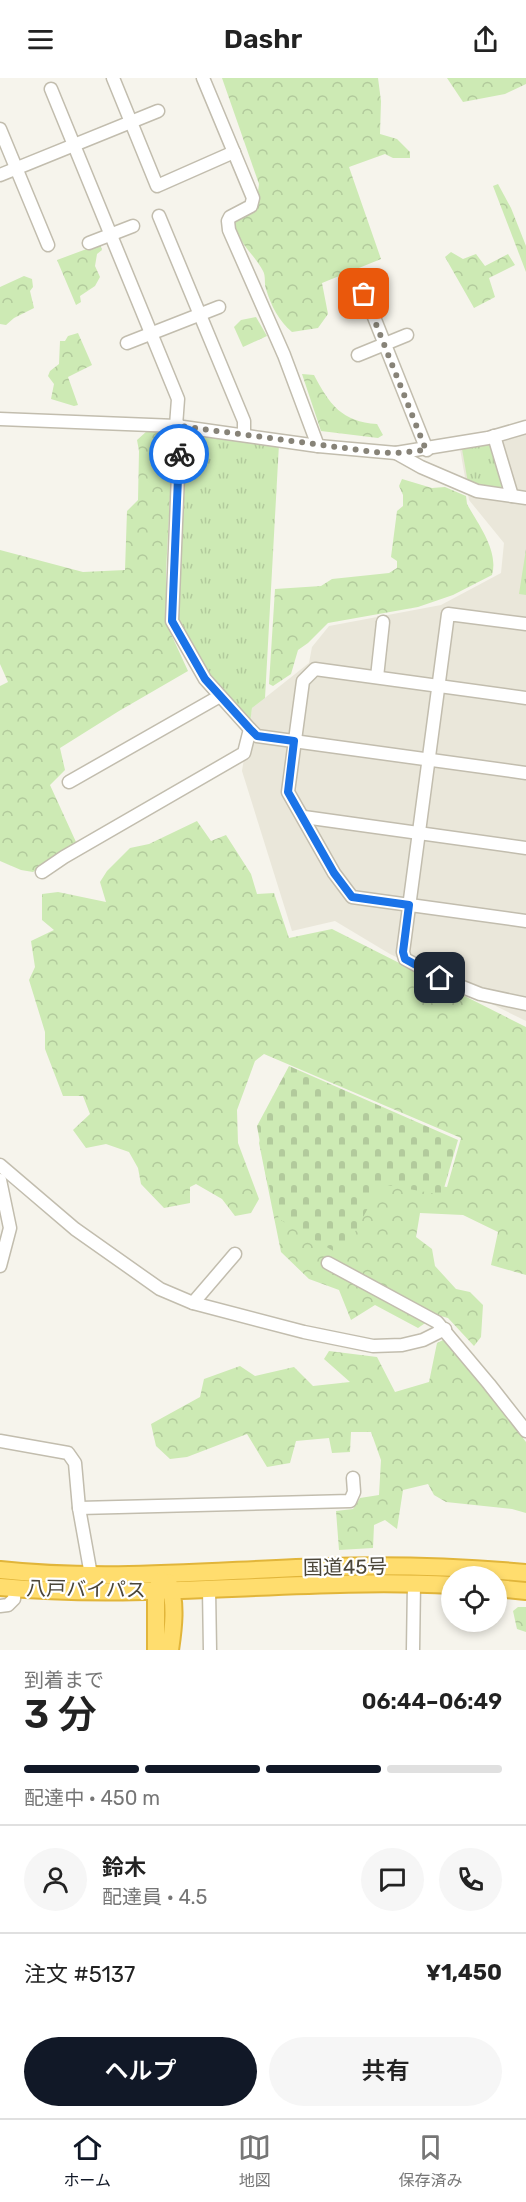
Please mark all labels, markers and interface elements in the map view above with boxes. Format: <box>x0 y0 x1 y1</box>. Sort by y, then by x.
icon: menu <box>24 23 57 56</box>
text: Dashr <box>224 23 302 55</box>
icon: share <box>469 23 502 56</box>
pin <box>338 268 389 319</box>
icon: bag <box>347 277 380 310</box>
courier <box>149 424 209 484</box>
icon: bike <box>163 438 196 471</box>
pin <box>414 952 465 1003</box>
icon: home <box>423 961 456 994</box>
street label: 国道45号 <box>303 1554 387 1580</box>
map controls <box>441 1566 507 1632</box>
button: locate <box>441 1566 507 1632</box>
street label: 八戸バイパス <box>26 1576 146 1602</box>
text: 到着まで <box>24 1668 104 1692</box>
text: 06:44–06:49 <box>362 1688 502 1715</box>
text: 3 分 <box>24 1692 97 1738</box>
text: 配達中 · 450 m <box>24 1786 160 1810</box>
button: person <box>24 1848 87 1911</box>
button: chat <box>361 1848 424 1911</box>
button: phone <box>439 1848 502 1911</box>
text: 鈴木 <box>102 1854 146 1881</box>
text: 配達員 · 4.5 <box>102 1885 207 1909</box>
text: ¥1,450 <box>426 1959 502 1986</box>
text: 注文 #5137 <box>24 1961 135 1988</box>
button: ヘルプ <box>24 2037 257 2106</box>
button: 共有 <box>269 2037 502 2106</box>
tab: ホーム <box>64 2131 111 2191</box>
tab: 地図 <box>238 2131 271 2191</box>
tab: 保存済み <box>398 2131 462 2191</box>

